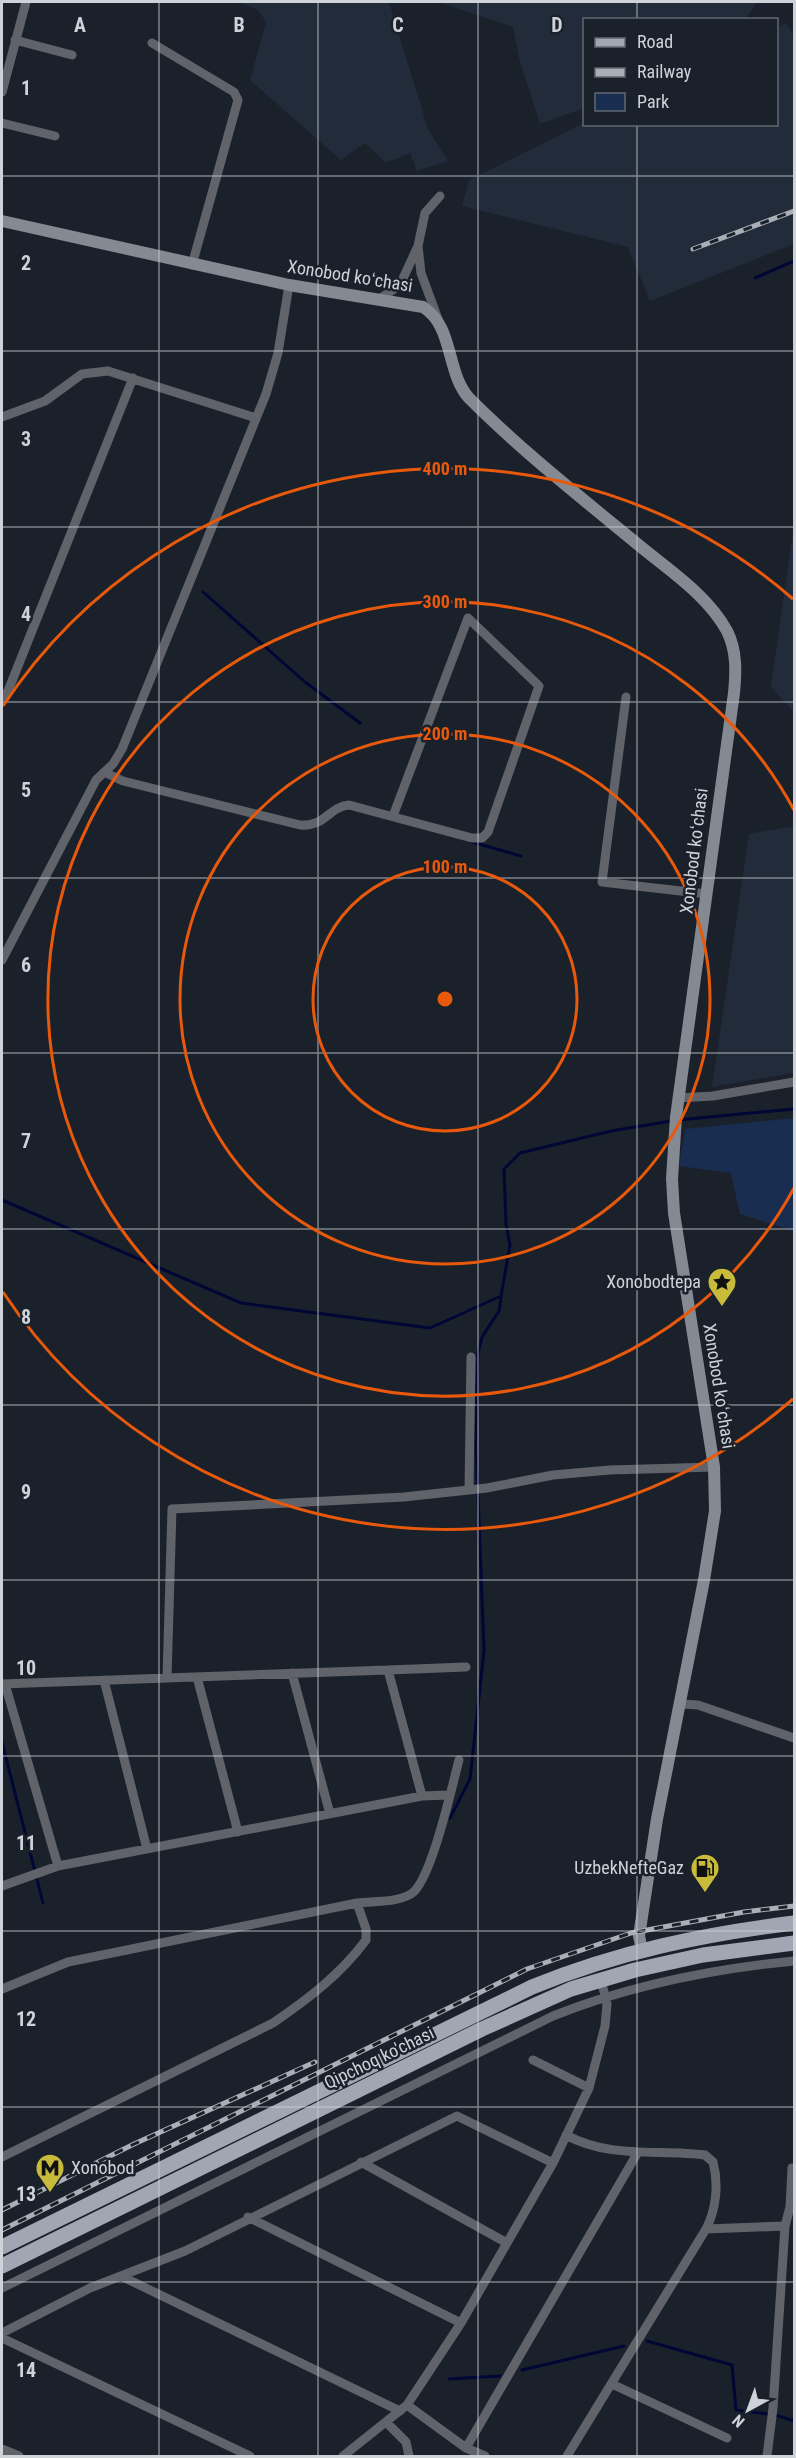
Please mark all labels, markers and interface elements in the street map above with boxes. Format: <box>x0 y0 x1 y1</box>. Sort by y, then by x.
text: A <box>74 13 86 37</box>
text: B <box>233 13 245 37</box>
text: C <box>392 13 404 37</box>
text: D <box>551 13 563 37</box>
legend <box>583 18 778 126</box>
text: Road <box>637 31 673 52</box>
text: Railway <box>637 61 692 82</box>
text: 1 <box>21 76 31 100</box>
text: Park <box>637 91 669 112</box>
text: 2 <box>21 251 31 275</box>
street label: Xonobod koʻchasi <box>286 255 414 296</box>
text: 3 <box>21 427 31 451</box>
text: 400 m <box>423 458 467 479</box>
text: 300 m <box>423 591 467 612</box>
text: 4 <box>21 602 31 626</box>
text: 200 m <box>423 723 467 744</box>
text: 5 <box>21 778 31 802</box>
street label: Xonobod koʻchasi <box>675 787 712 915</box>
text: 100 m <box>423 856 467 877</box>
text: 6 <box>21 953 31 977</box>
centre of rings <box>435 989 455 1009</box>
text: 7 <box>21 1129 31 1153</box>
place icon: Xonobodtepa <box>706 1266 738 1308</box>
place label: Xonobodtepa <box>606 1271 701 1292</box>
text: 8 <box>21 1305 31 1329</box>
street label: Xonobod koʻchasi <box>699 1322 740 1450</box>
text: 9 <box>21 1480 31 1504</box>
text: 10 <box>16 1656 36 1680</box>
text: 11 <box>16 1831 36 1855</box>
fuel station icon: UzbekNefteGaz <box>689 1852 721 1894</box>
place label: UzbekNefteGaz <box>574 1857 684 1878</box>
text: 12 <box>16 2007 36 2031</box>
street label: Qipchoq ko'chasi <box>320 2022 437 2093</box>
metro station icon: Xonobod <box>34 2152 66 2194</box>
place label: Xonobod <box>71 2157 134 2178</box>
text: 13 <box>16 2182 36 2206</box>
text: 14 <box>16 2358 36 2382</box>
north arrow <box>718 2380 778 2440</box>
text: N <box>729 2411 748 2431</box>

